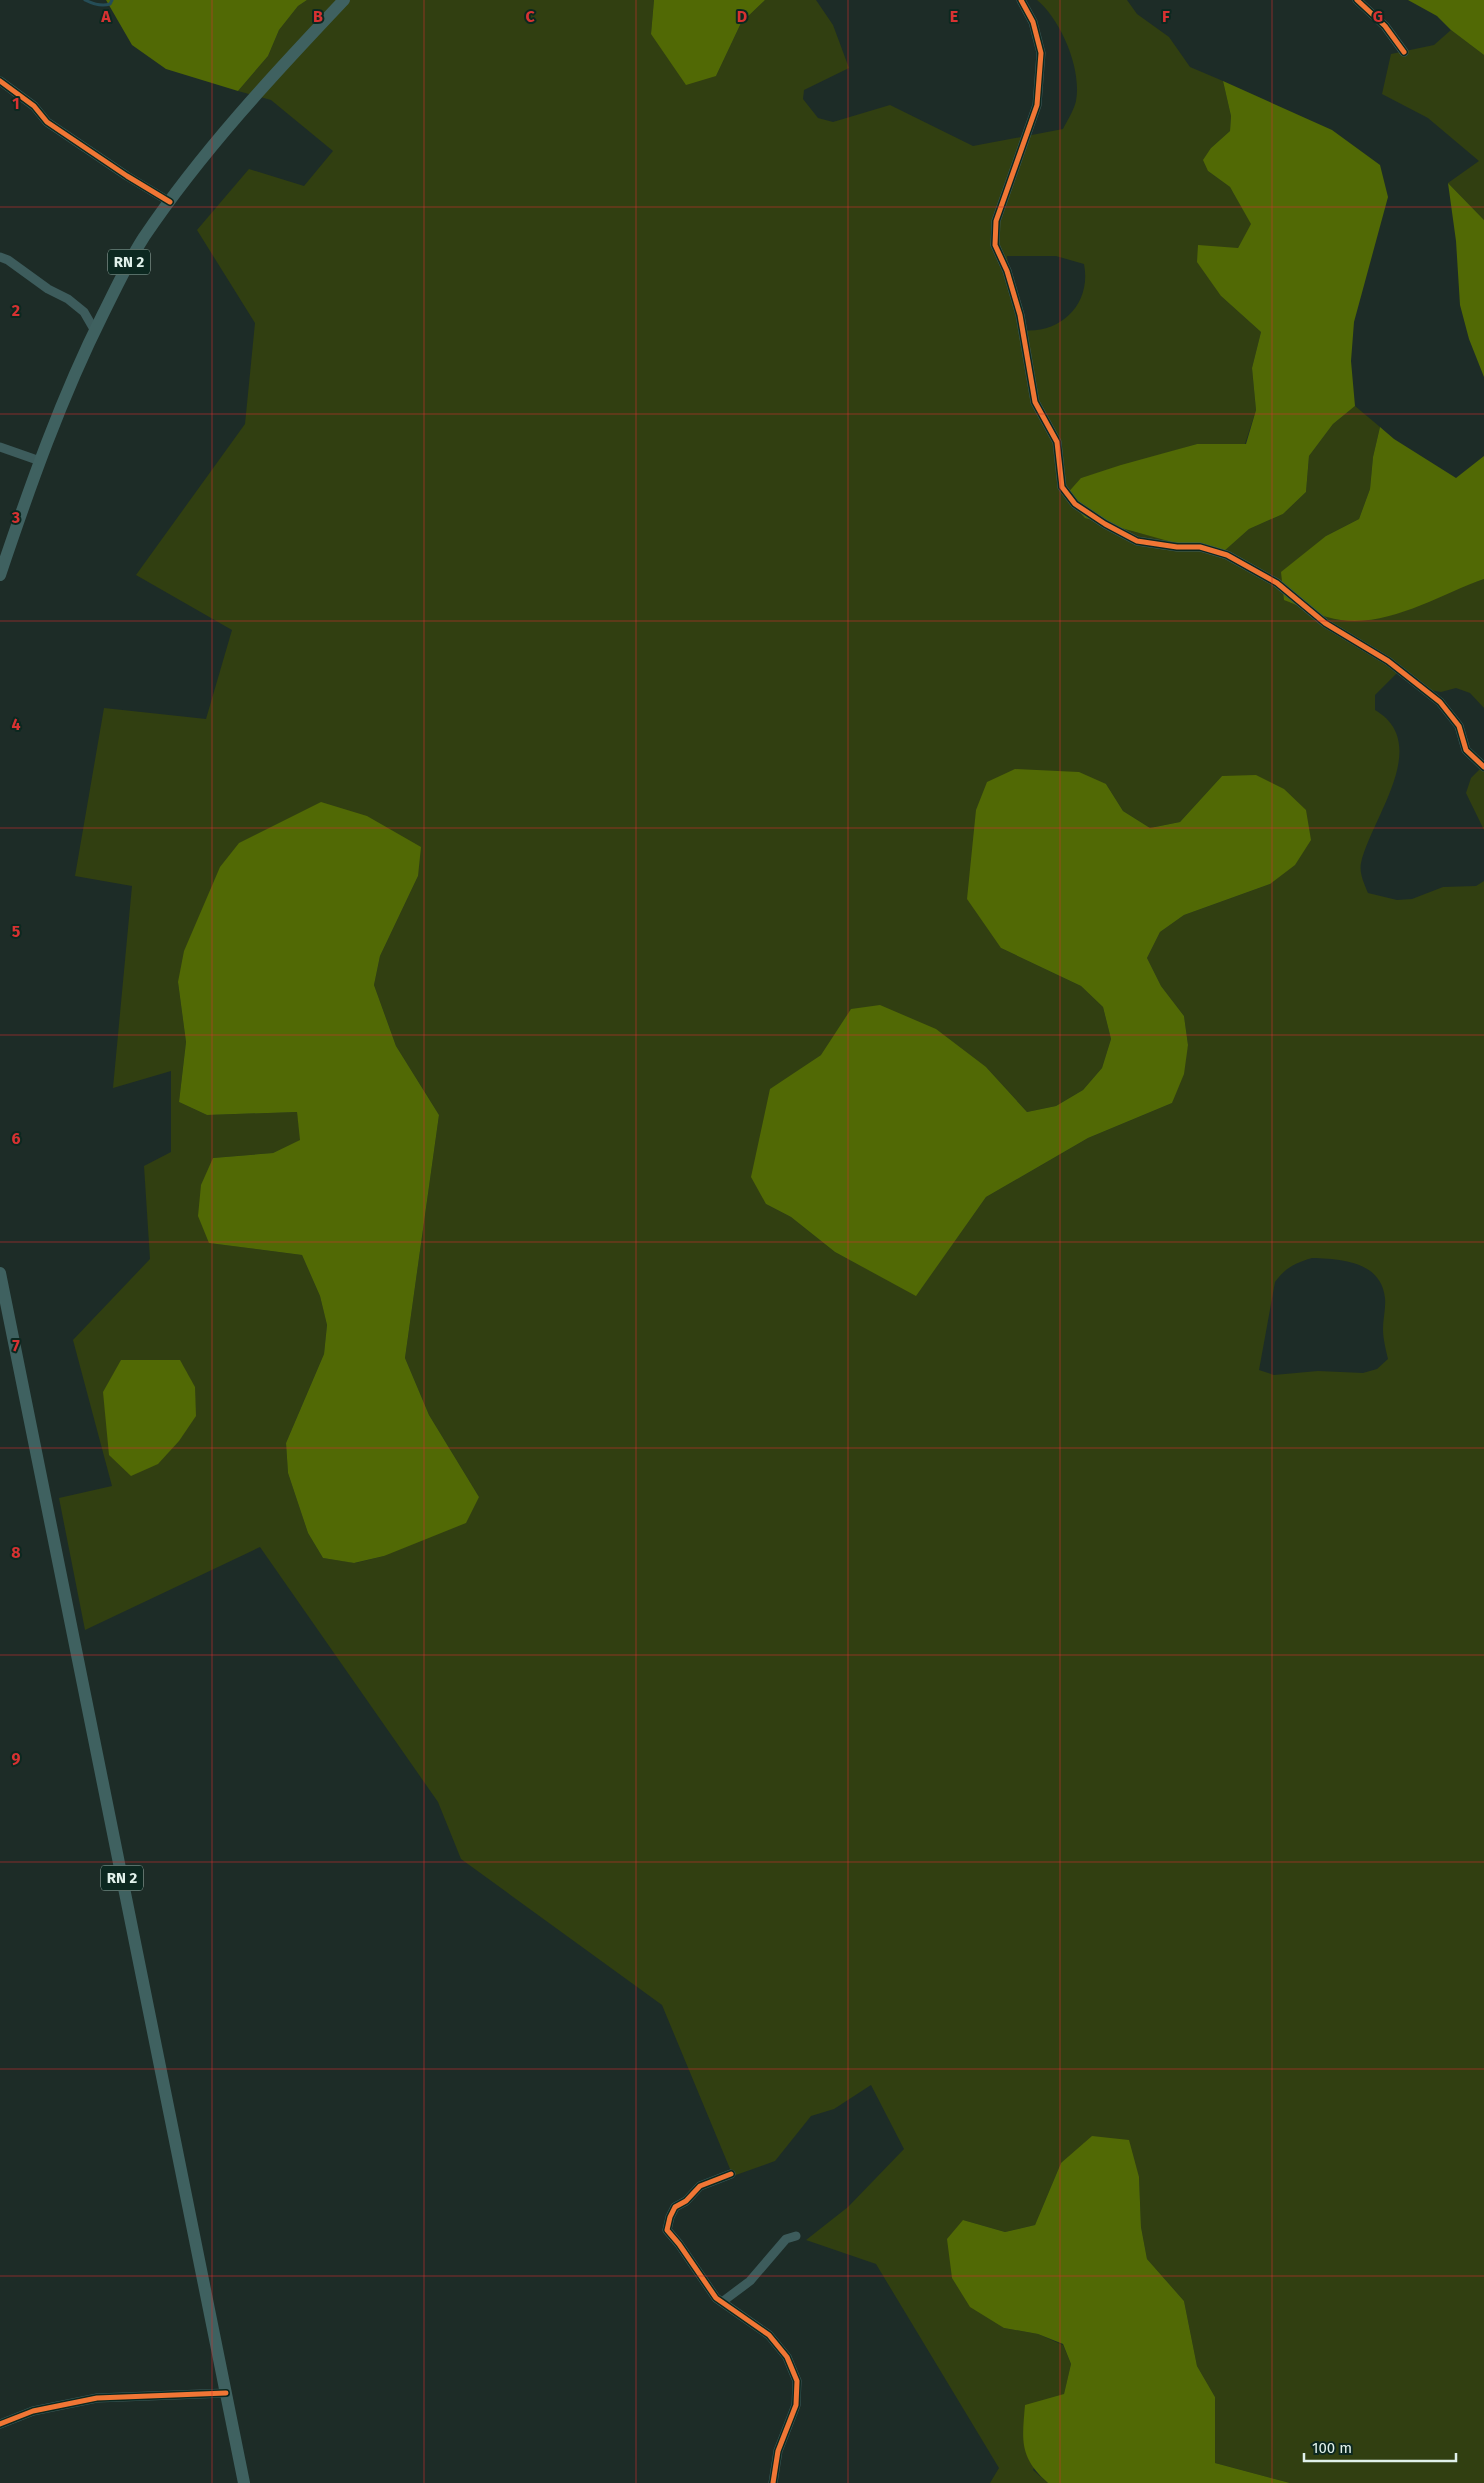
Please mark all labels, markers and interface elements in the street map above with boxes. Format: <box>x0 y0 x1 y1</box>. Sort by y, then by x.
text: A <box>100 7 111 26</box>
text: B <box>313 7 323 26</box>
text: C <box>525 7 535 26</box>
text: D <box>737 7 747 26</box>
text: E <box>950 7 958 26</box>
text: F <box>1162 7 1170 26</box>
text: G <box>1373 7 1383 26</box>
text: 1 <box>12 94 20 113</box>
road number: RN 2 <box>108 250 150 274</box>
text: 2 <box>12 301 20 320</box>
text: 3 <box>11 508 20 527</box>
text: 4 <box>11 715 21 734</box>
text: 5 <box>12 922 21 941</box>
text: 6 <box>11 1129 21 1148</box>
text: 7 <box>12 1336 20 1355</box>
text: 8 <box>11 1543 21 1562</box>
text: 9 <box>12 1749 21 1768</box>
road number: RN 2 <box>101 1866 143 1890</box>
scale bar <box>1304 2430 1456 2462</box>
text: 100 m <box>1312 2439 1352 2457</box>

